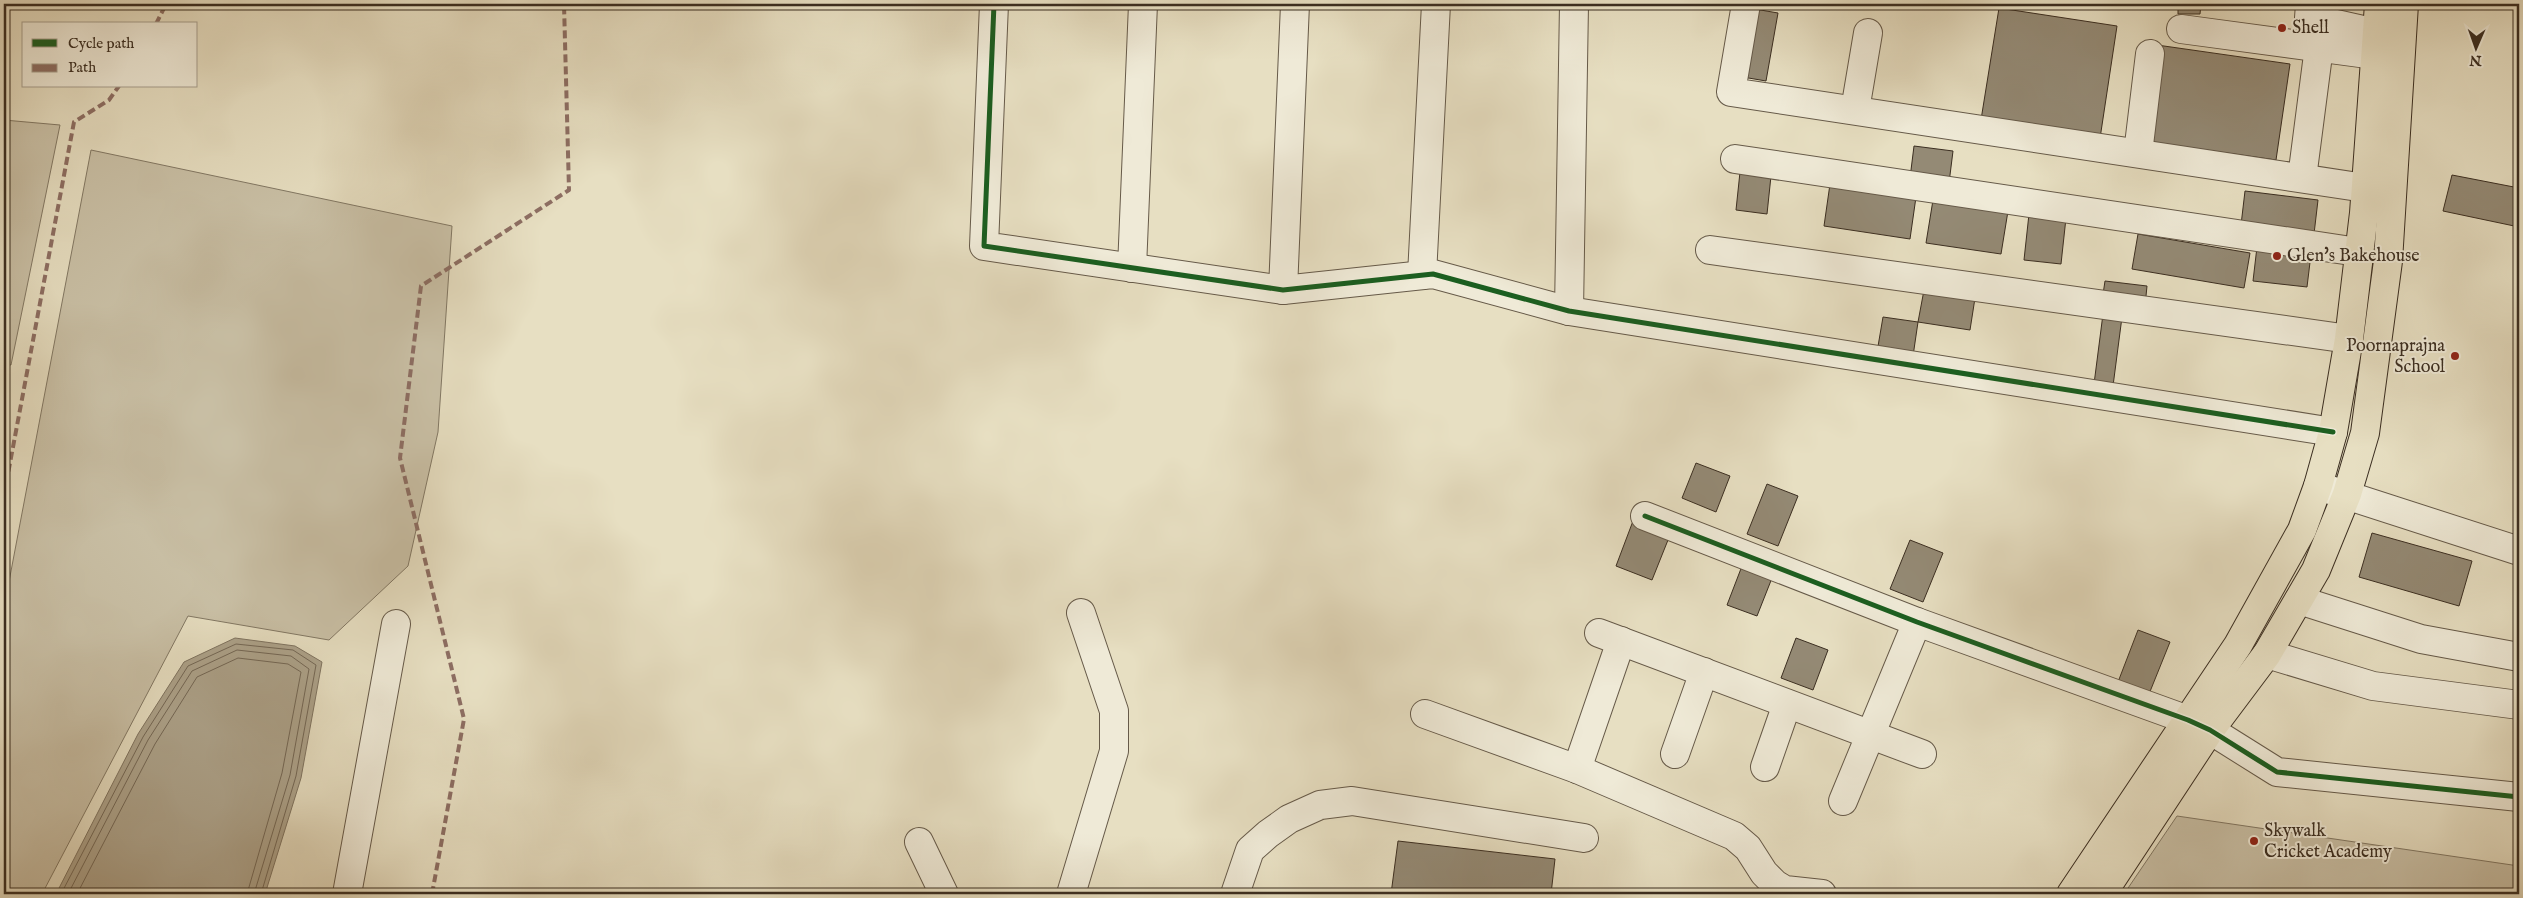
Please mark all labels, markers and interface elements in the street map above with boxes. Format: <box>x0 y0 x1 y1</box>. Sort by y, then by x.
place label: Shell <box>2292 17 2329 40</box>
legend <box>22 22 198 88</box>
marker: Shell <box>2276 22 2288 34</box>
north arrow <box>2450 22 2500 72</box>
text: Cycle path <box>68 34 134 53</box>
text: N <box>2469 51 2483 69</box>
text: Path <box>68 58 96 77</box>
place label: Glen's Bakehouse <box>2287 245 2420 268</box>
marker: Glen's Bakehouse <box>2271 250 2283 262</box>
place label: Poornaprajna School <box>2346 335 2445 379</box>
marker: Poornaprajna School <box>2449 350 2461 362</box>
place label: Skywalk Cricket Academy <box>2264 820 2392 864</box>
marker: Skywalk Cricket Academy <box>2248 835 2260 847</box>

